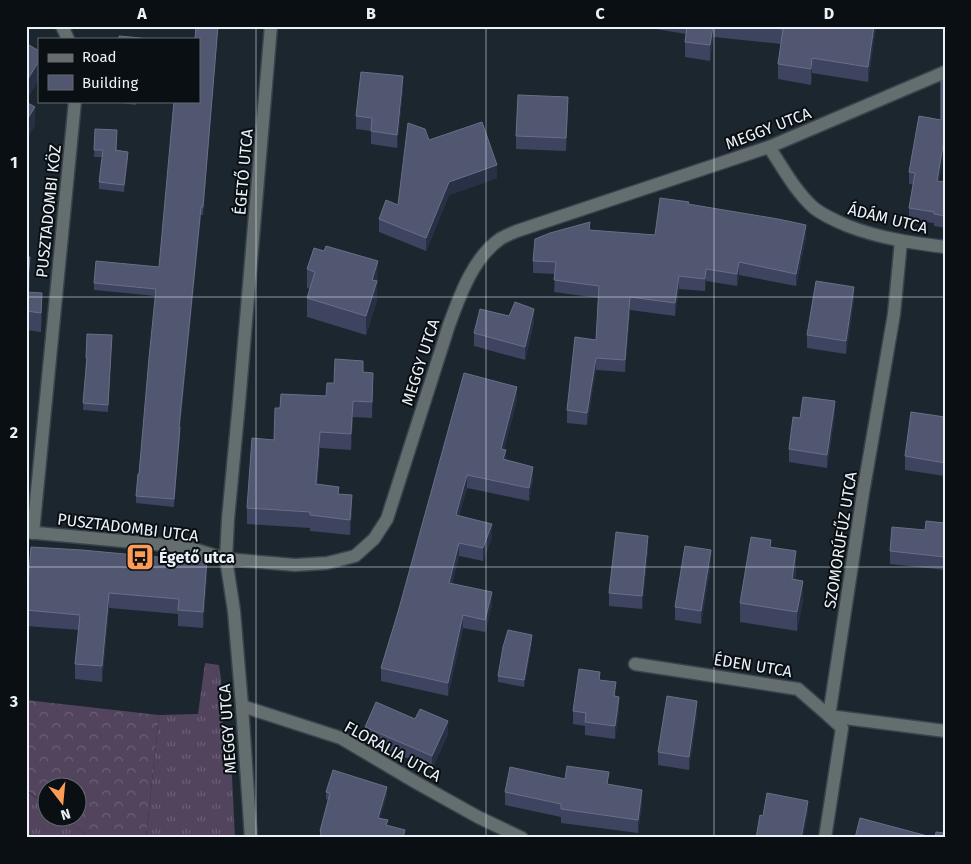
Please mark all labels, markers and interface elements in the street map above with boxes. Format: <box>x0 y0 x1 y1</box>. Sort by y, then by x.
text: A <box>136 4 147 23</box>
text: B <box>366 4 376 23</box>
text: C <box>595 4 605 23</box>
text: D <box>824 4 834 23</box>
legend <box>38 38 200 102</box>
text: Road <box>82 48 117 66</box>
text: Building <box>82 74 138 92</box>
street label: MEGGY UTCA <box>723 103 814 153</box>
street label: ÉGETŐ UTCA <box>228 127 257 216</box>
street label: PUSZTADOMBI KÖZ <box>32 144 65 279</box>
text: 1 <box>10 153 18 172</box>
street label: ÁDÁM UTCA <box>846 198 931 238</box>
street label: MEGGY UTCA <box>398 316 444 408</box>
text: 2 <box>10 423 18 442</box>
street label: SZOMORÚFŰZ UTCA <box>818 469 861 610</box>
street label: PUSZTADOMBI UTCA <box>56 509 200 546</box>
bus stop icon: Égető utca <box>125 542 155 572</box>
place label: Égető utca <box>159 547 235 567</box>
street label: ÉDEN UTCA <box>712 649 794 681</box>
street label: MEGGY UTCA <box>215 683 240 775</box>
text: 3 <box>9 692 18 711</box>
street label: FLORALIA UTCA <box>341 717 445 786</box>
north arrow <box>38 776 88 826</box>
text: N <box>59 805 72 823</box>

